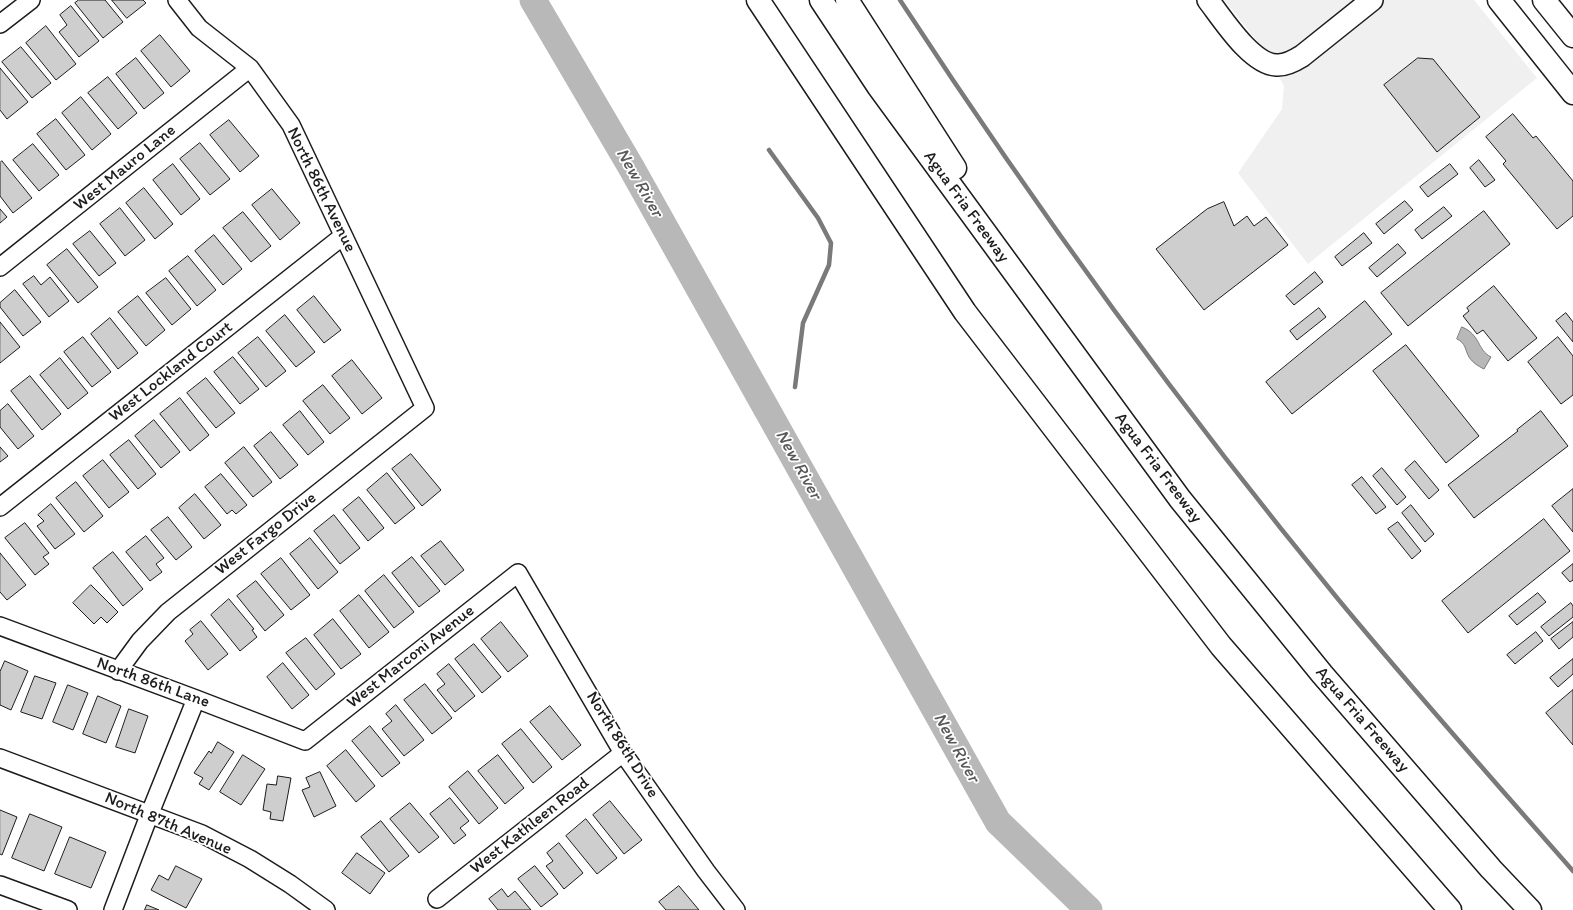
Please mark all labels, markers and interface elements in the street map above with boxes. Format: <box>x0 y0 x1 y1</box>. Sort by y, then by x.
street label: West Mauro Lane <box>70 121 180 215</box>
street label: North 86th Avenue <box>282 124 360 256</box>
water label: New River <box>611 145 667 221</box>
street label: Agua Fria Freeway <box>919 147 1013 267</box>
street label: West Lockland Court <box>105 317 237 427</box>
street label: Agua Fria Freeway <box>1110 409 1206 527</box>
water label: New River <box>770 426 826 504</box>
street label: West Fargo Drive <box>211 488 321 580</box>
street label: West Marconi Avenue <box>343 601 479 713</box>
street label: North 86th Lane <box>94 653 212 713</box>
street label: Agua Fria Freeway <box>1311 663 1413 777</box>
street label: North 86th Drive <box>581 688 663 802</box>
water label: New River <box>928 709 984 787</box>
street label: West Kathleen Road <box>466 773 594 879</box>
street label: North 87th Avenue <box>101 788 235 860</box>

